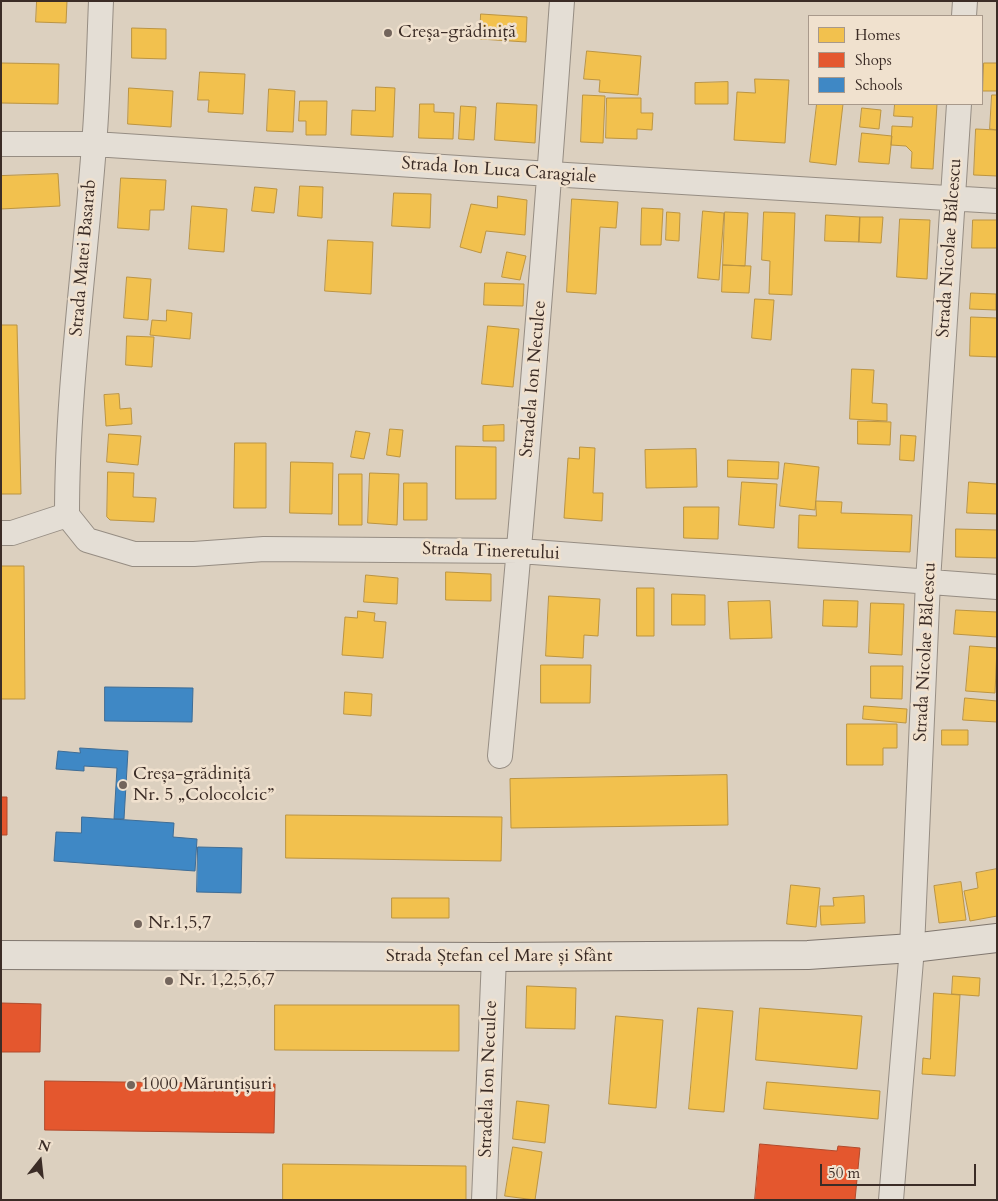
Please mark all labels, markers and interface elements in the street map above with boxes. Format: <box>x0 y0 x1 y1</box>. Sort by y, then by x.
legend <box>808 15 983 105</box>
place label: Creșa-grădiniță <box>398 22 516 44</box>
text: Homes <box>855 25 900 45</box>
marker: Creșa-grădiniță <box>382 27 394 39</box>
text: Shops <box>855 50 892 70</box>
text: Schools <box>855 75 903 95</box>
street label: Strada Ion Luca Caragiale <box>401 153 597 189</box>
street label: Strada Nicolae Bălcescu <box>933 158 967 338</box>
street label: Strada Matei Basarab <box>66 179 102 337</box>
street label: Stradela Ion Neculce <box>516 300 552 458</box>
street label: Strada Tineretului <box>422 539 560 565</box>
street label: Strada Nicolae Bălcescu <box>911 562 941 742</box>
place label: Creșa-grădiniță Nr. 5 „Colocolcic” <box>133 764 274 806</box>
marker: Creșa-grădiniță Nr. 5 „Colocolcic” <box>117 779 129 791</box>
place label: Nr.1,5,7 <box>148 913 211 935</box>
marker: Nr.1,5,7 <box>132 918 144 930</box>
street label: Strada Ștefan cel Mare și Sfânt <box>386 946 612 968</box>
place label: Nr. 1,2,5,6,7 <box>179 970 275 992</box>
marker: Nr. 1,2,5,6,7 <box>163 975 175 987</box>
street label: Stradela Ion Neculce <box>475 1000 503 1158</box>
place label: 1000 Mărunțișuri <box>141 1074 272 1096</box>
marker: 1000 Mărunțișuri <box>125 1079 137 1091</box>
text: N <box>36 1135 53 1157</box>
north arrow <box>15 1136 65 1186</box>
scale bar <box>823 1154 979 1186</box>
text: 50 m <box>828 1163 860 1183</box>

